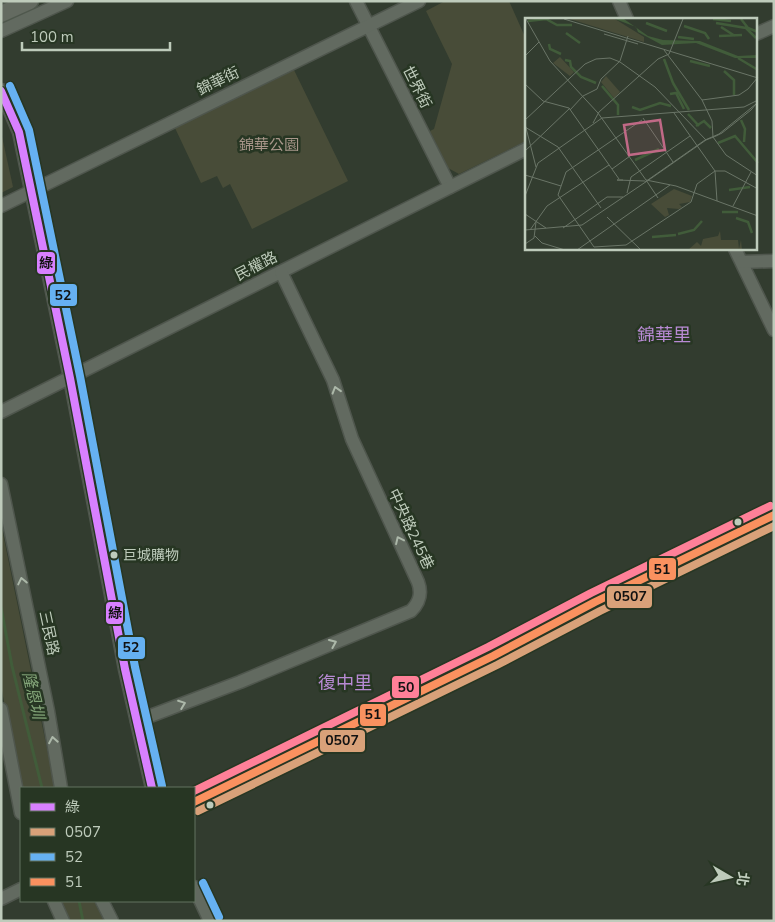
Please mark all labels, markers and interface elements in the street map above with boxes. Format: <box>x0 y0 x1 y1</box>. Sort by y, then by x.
inset map <box>525 18 758 250</box>
scale bar <box>22 20 170 52</box>
text: 100 m <box>30 27 74 47</box>
street label: 錦華街 <box>193 62 243 100</box>
street label: 世界街 <box>398 62 436 112</box>
park label: 錦華公園 <box>239 135 299 155</box>
street label: 民權路 <box>231 247 281 285</box>
line badge: 綠 <box>36 251 56 275</box>
text: 綠 <box>39 254 53 273</box>
line badge: 52 <box>49 283 78 307</box>
text: 52 <box>55 286 71 305</box>
district label: 錦華里 <box>637 323 691 347</box>
one-way arrow <box>332 387 342 395</box>
street label: 中央路245巷 <box>384 485 438 573</box>
unlabelled marker <box>733 517 743 527</box>
one-way arrow <box>395 536 405 545</box>
place label: 巨城購物 <box>123 546 179 565</box>
marker: 巨城購物 <box>109 550 119 560</box>
line badge: 51 <box>648 557 677 581</box>
text: 51 <box>654 560 670 579</box>
one-way arrow <box>17 576 27 585</box>
line badge: 0507 <box>606 585 653 609</box>
text: 0507 <box>613 587 647 606</box>
line badge: 綠 <box>105 601 124 625</box>
text: 綠 <box>108 604 122 623</box>
street label: 三民路 <box>35 609 63 657</box>
line badge: 52 <box>117 636 146 660</box>
text: 52 <box>123 638 139 657</box>
one-way arrow <box>328 639 337 650</box>
water label: 隆恩圳 <box>17 669 50 723</box>
district label: 復中里 <box>318 671 372 695</box>
line badge: 50 <box>391 675 420 699</box>
text: 50 <box>398 678 414 697</box>
one-way arrow <box>177 700 186 710</box>
line badge: 51 <box>359 703 387 727</box>
text: 51 <box>365 705 381 724</box>
line badge: 0507 <box>319 729 366 753</box>
text: 0507 <box>325 731 359 750</box>
one-way arrow <box>49 736 59 745</box>
legend <box>20 787 195 902</box>
text: 綠 <box>65 797 80 817</box>
unlabelled marker <box>205 800 215 810</box>
text: 0507 <box>65 822 101 842</box>
text: 52 <box>65 847 83 867</box>
north arrow <box>705 852 755 902</box>
text: 北 <box>732 871 753 887</box>
text: 51 <box>65 872 83 892</box>

